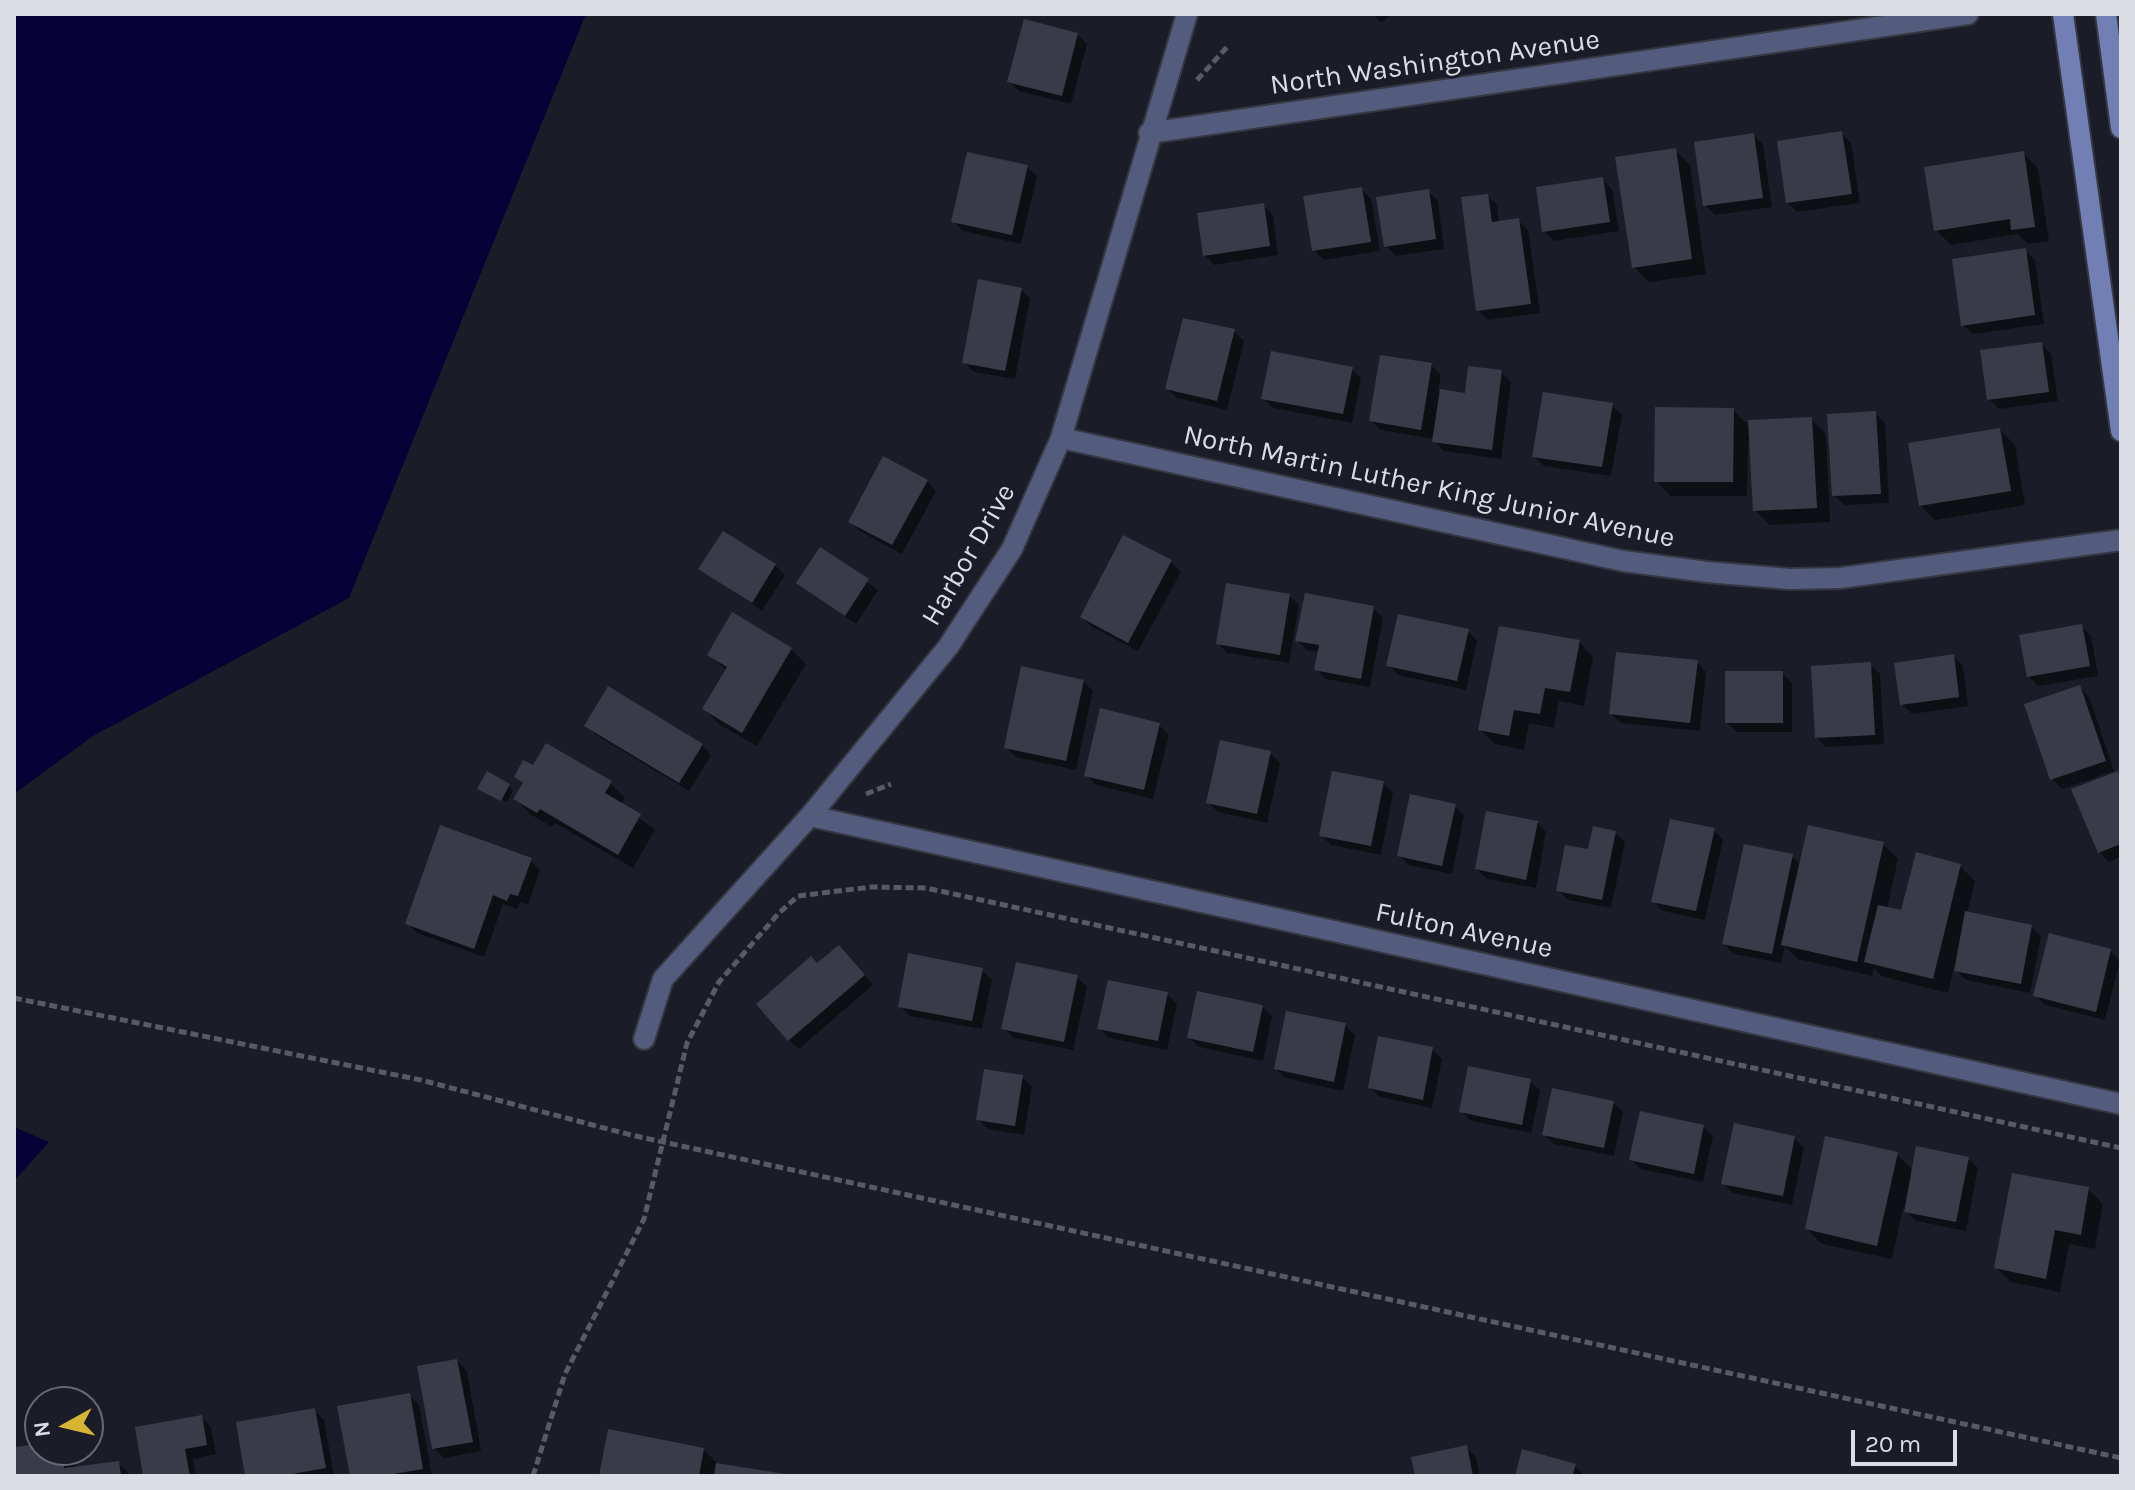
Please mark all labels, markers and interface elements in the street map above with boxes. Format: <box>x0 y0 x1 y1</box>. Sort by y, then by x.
street label: North Washington Avenue <box>1268 23 1602 103</box>
street label: North Martin Luther King Junior Avenue <box>1180 418 1678 556</box>
street label: Harbor Drive <box>915 478 1023 632</box>
street label: Fulton Avenue <box>1372 896 1556 966</box>
north arrow <box>24 1386 104 1466</box>
scale bar <box>1855 1414 1961 1464</box>
text: N <box>28 1419 56 1439</box>
text: 20 m <box>1865 1430 1921 1458</box>

